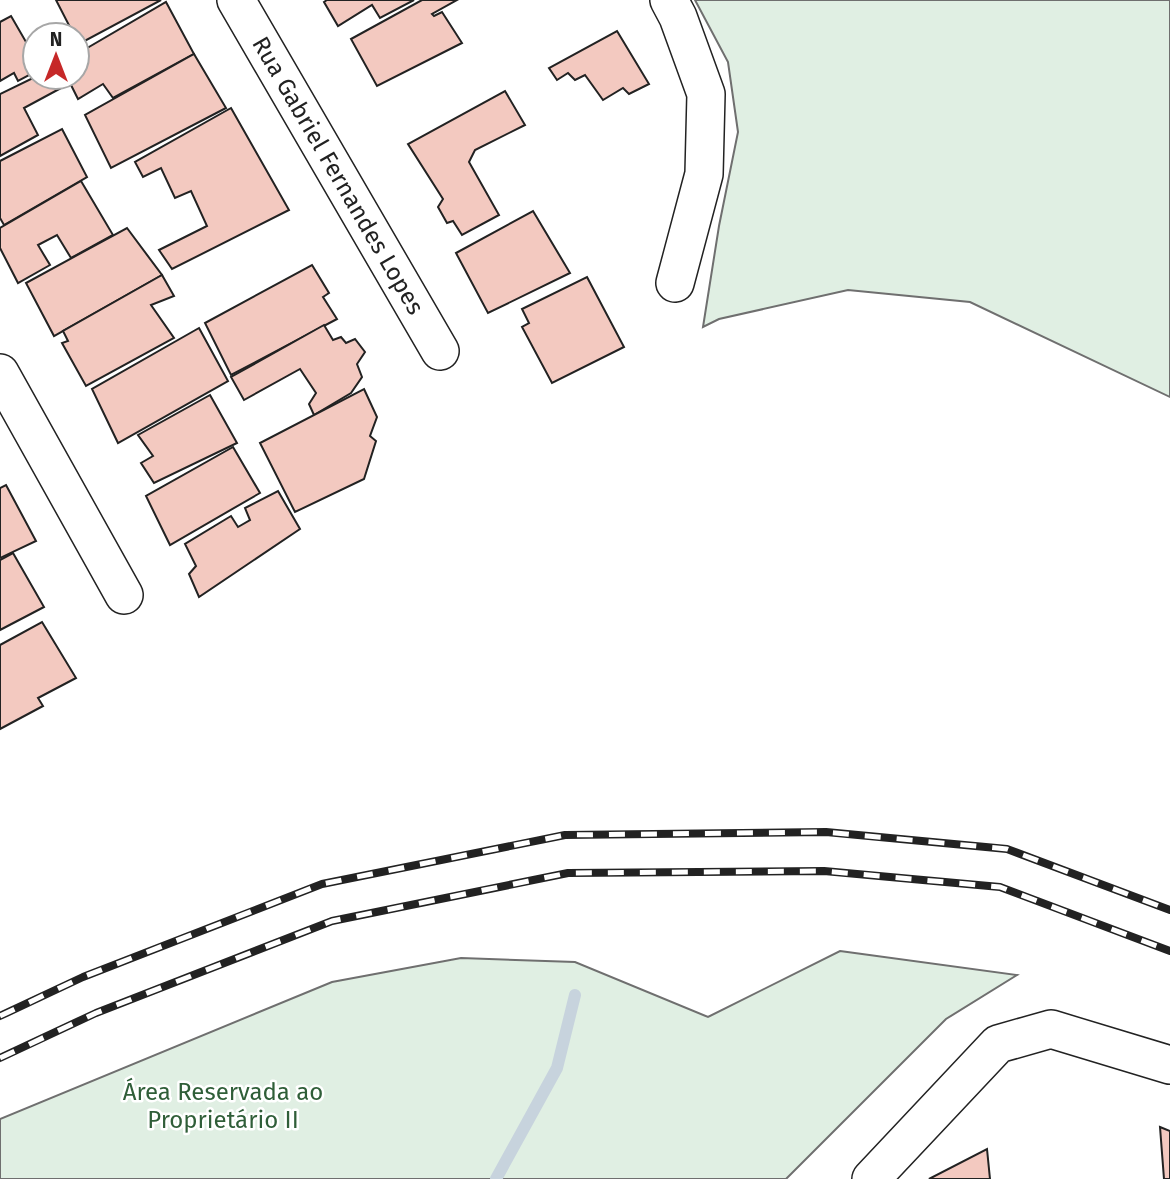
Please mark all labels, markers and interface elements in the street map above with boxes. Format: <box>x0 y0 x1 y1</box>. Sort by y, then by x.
north arrow <box>21 21 91 91</box>
text: N <box>50 28 62 51</box>
street label: Rua Gabriel Fernandes Lopes <box>246 32 430 319</box>
park label: Área Reservada ao Proprietário II <box>123 1077 323 1134</box>

